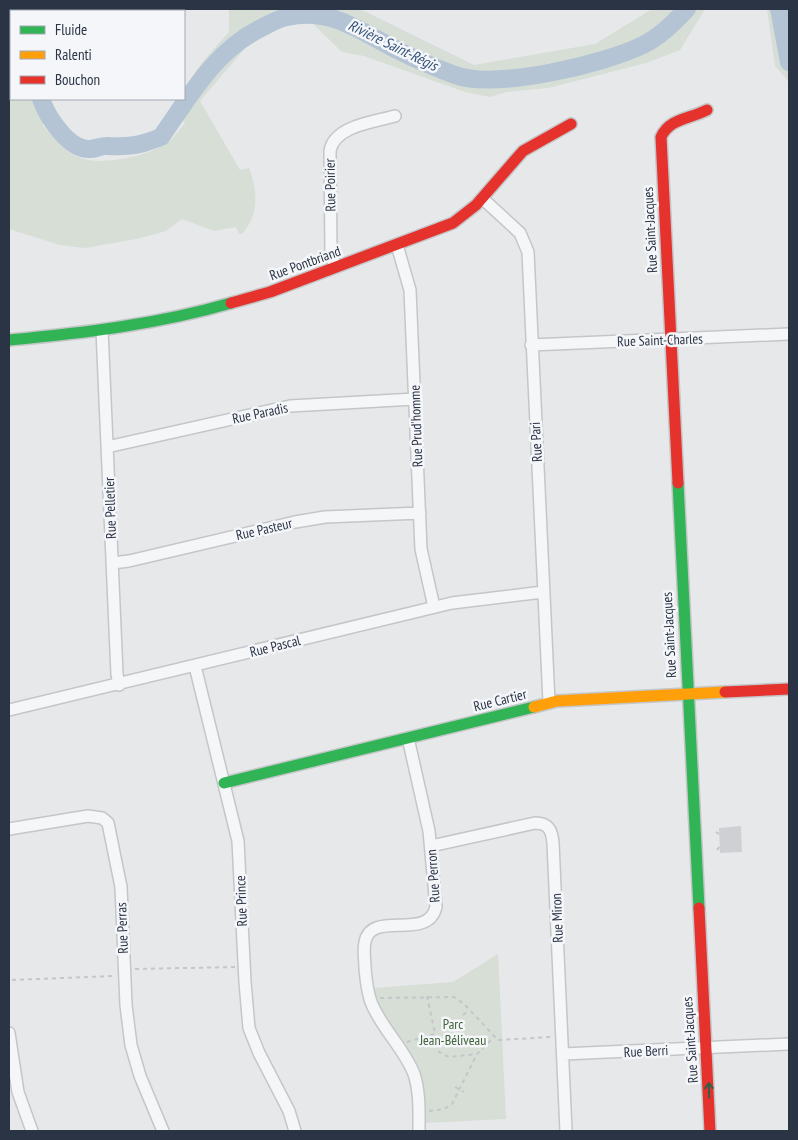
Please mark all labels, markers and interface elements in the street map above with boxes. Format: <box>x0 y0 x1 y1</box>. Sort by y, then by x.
legend <box>10 10 185 100</box>
water label: Rivière Saint-Régis <box>345 15 443 76</box>
text: Fluide <box>55 20 87 39</box>
text: Ralenti <box>55 45 92 64</box>
text: Bouchon <box>55 70 100 89</box>
street label: Rue Poirier <box>321 158 339 212</box>
street label: Rue Saint-Jacques <box>639 186 661 274</box>
street label: Rue Pontbriand <box>267 242 343 284</box>
street label: Rue Saint-Charles <box>617 330 703 350</box>
street label: Rue Prud'homme <box>406 384 426 467</box>
street label: Rue Paradis <box>231 398 290 428</box>
street label: Rue Pari <box>526 422 546 462</box>
street label: Rue Pelletier <box>100 477 120 539</box>
street label: Rue Pasteur <box>234 514 294 544</box>
street label: Rue Saint-Jacques <box>658 591 680 679</box>
street label: Rue Pascal <box>248 631 303 661</box>
street label: Rue Cartier <box>472 685 529 715</box>
street label: Rue Perron <box>422 849 444 903</box>
street label: Rue Prince <box>231 875 251 927</box>
street label: Rue Miron <box>547 893 567 943</box>
street label: Rue Perras <box>112 902 132 954</box>
street label: Rue Saint-Jacques <box>678 996 702 1084</box>
park label: Parc Jean-Béliveau <box>419 1015 486 1049</box>
street label: Rue Berri <box>623 1041 669 1061</box>
one-way arrow <box>704 1082 713 1098</box>

